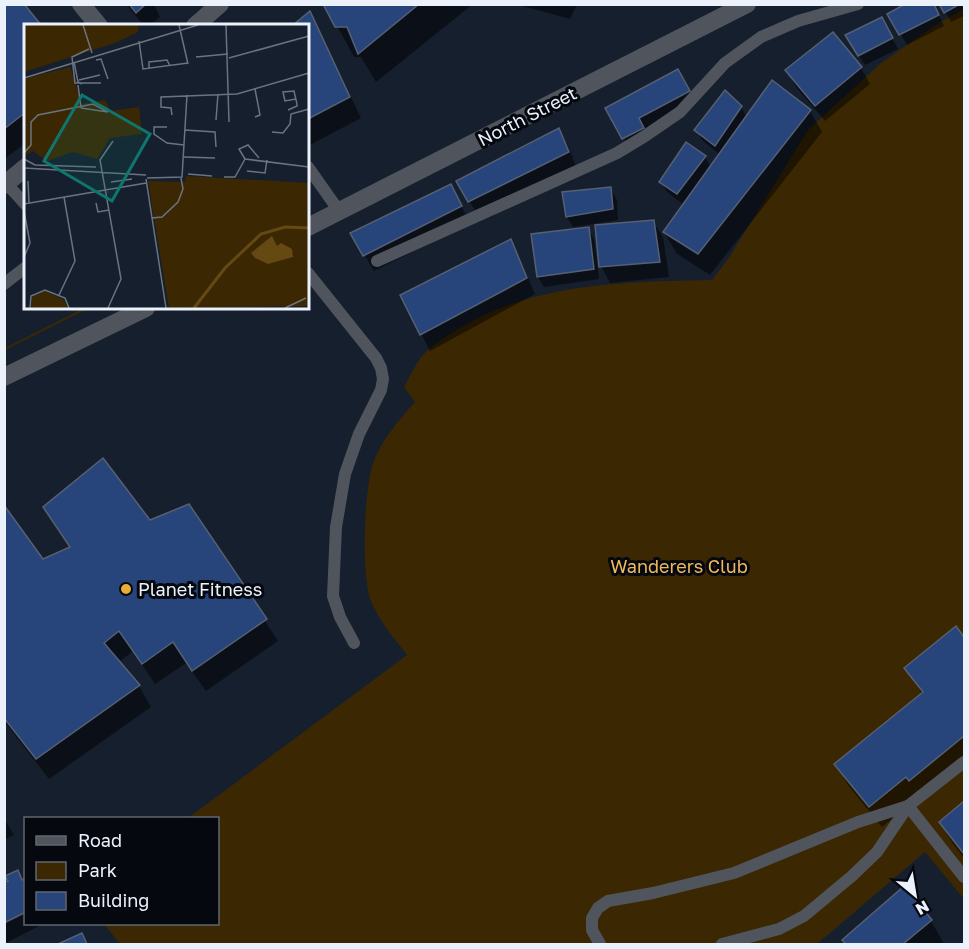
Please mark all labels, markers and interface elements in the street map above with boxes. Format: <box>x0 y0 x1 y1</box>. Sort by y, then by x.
inset map <box>24 24 309 309</box>
street label: North Street <box>474 82 580 150</box>
park label: Wanderers Club <box>610 555 748 577</box>
place label: Planet Fitness <box>138 578 262 600</box>
marker: Planet Fitness <box>119 582 133 596</box>
legend <box>24 817 219 925</box>
text: Road <box>78 829 122 851</box>
text: Park <box>78 859 117 881</box>
north arrow <box>885 865 945 925</box>
text: Building <box>78 889 149 911</box>
text: N <box>912 896 933 920</box>

